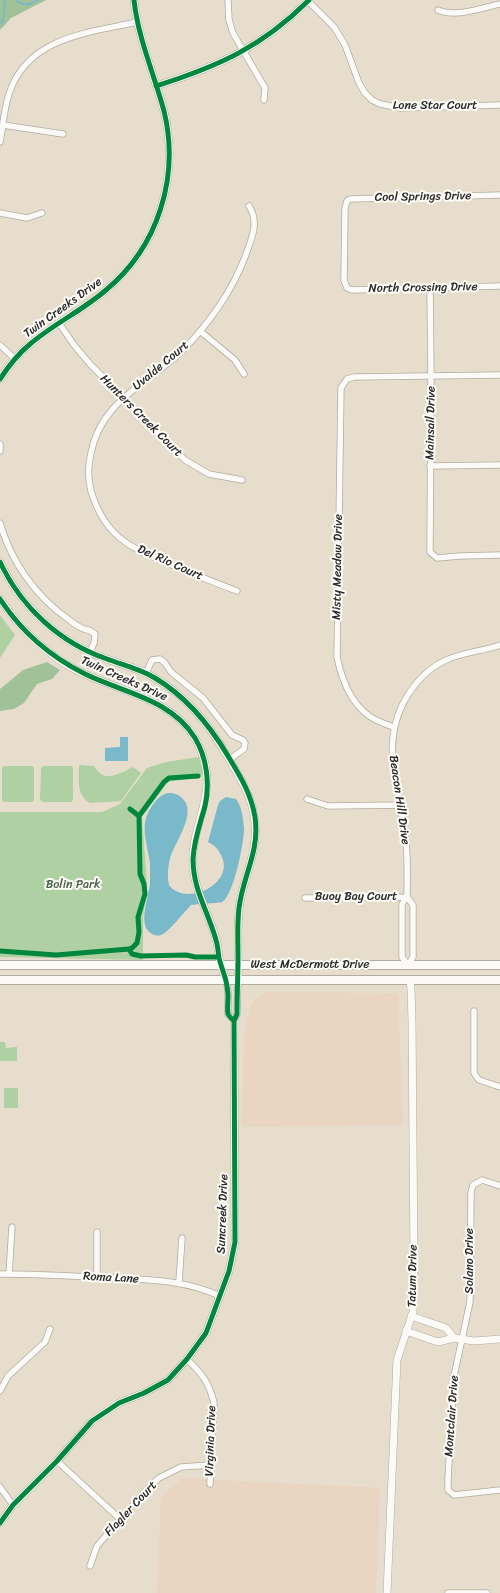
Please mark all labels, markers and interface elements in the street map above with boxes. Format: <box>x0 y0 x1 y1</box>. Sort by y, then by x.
street label: Lone Star Court <box>393 99 477 113</box>
street label: Cool Springs Drive <box>375 189 471 205</box>
street label: Twin Creeks Drive <box>21 275 105 341</box>
street label: North Crossing Drive <box>368 280 478 296</box>
street label: Uvalde Court <box>130 338 192 394</box>
street label: Hunters Creek Court <box>97 372 185 460</box>
street label: Mainsail Drive <box>423 386 439 460</box>
street label: Misty Meadow Drive <box>330 514 346 620</box>
street label: Del Rio Court <box>135 542 205 584</box>
street label: Twin Creeks Drive <box>79 653 169 705</box>
street label: Beacon Hill Drive <box>386 754 412 846</box>
park label: Bolin Park <box>46 878 100 892</box>
street label: Buoy Bay Court <box>315 890 397 904</box>
street label: West McDermott Drive <box>251 958 369 972</box>
street label: Suncreek Drive <box>214 1174 232 1254</box>
street label: Solano Drive <box>463 1228 477 1294</box>
street label: Tatum Drive <box>405 1244 421 1308</box>
street label: Roma Lane <box>83 1269 139 1287</box>
street label: Montclair Drive <box>442 1375 462 1457</box>
street label: Virginia Drive <box>203 1405 219 1477</box>
street label: Flagler Court <box>102 1479 160 1539</box>

